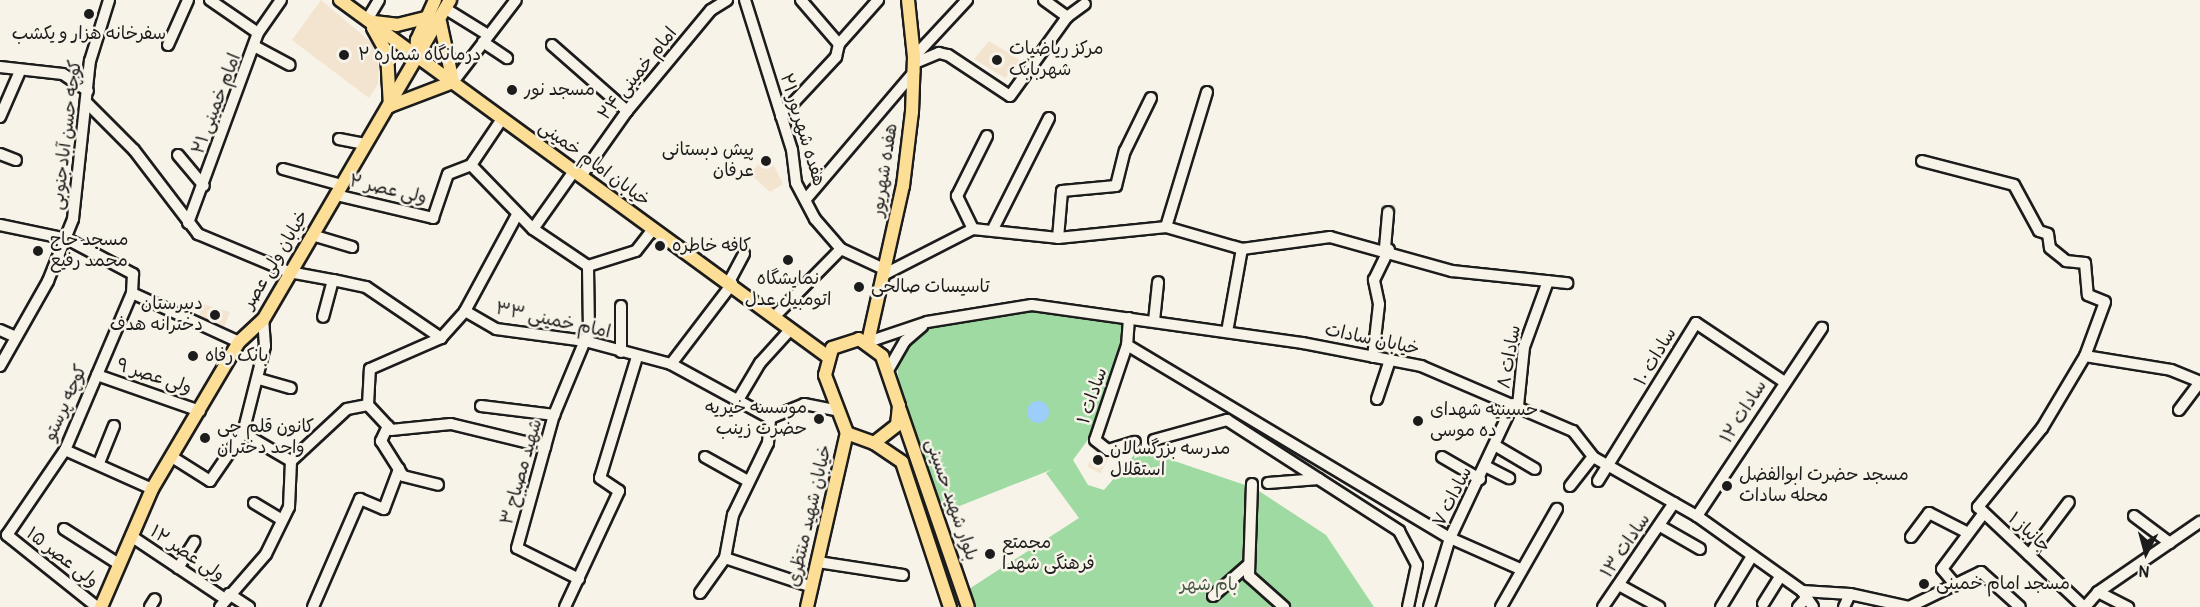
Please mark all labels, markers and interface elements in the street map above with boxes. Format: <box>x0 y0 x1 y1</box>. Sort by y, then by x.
marker: سفرخانه هزار و یکشب <box>82 7 96 21</box>
place label: سفرخانه هزار و یکشب <box>12 23 166 45</box>
street label: امام خمینی ۲۴ <box>594 23 682 125</box>
place label: مرکز ریاضیات شهربابک <box>1009 39 1103 82</box>
place label: درمانگاه شماره ۲ <box>358 44 481 66</box>
marker: درمانگاه شماره ۲ <box>335 46 353 64</box>
street label: امام خمینی ۲۱ <box>188 50 246 158</box>
marker: مرکز ریاضیات شهربابک <box>990 53 1004 67</box>
street label: کوچه حسن آبادجنوبی <box>47 59 87 211</box>
street label: هفده شهریور ۲۱ <box>775 71 829 189</box>
place label: مسجد نور <box>524 79 595 101</box>
marker: مسجد نور <box>505 83 519 97</box>
street label: خیابان امام خمینی <box>534 116 654 212</box>
street label: هفده شهریور <box>867 122 903 218</box>
place label: پیش دبستانی عرفان <box>662 140 754 182</box>
marker: پیش دبستانی عرفان <box>759 154 773 168</box>
street label: ولی عصر ۲ <box>347 171 429 209</box>
street label: خیابان ولی عصر <box>238 207 314 313</box>
place label: مسجد حاج محمد رفیع <box>50 230 128 272</box>
place label: کافه خاطره <box>672 235 751 257</box>
marker: کافه خاطره <box>653 239 667 253</box>
marker: مسجد حاج محمد رفیع <box>31 244 45 258</box>
marker: نمایشگاه اتومبیل عدل <box>781 253 795 267</box>
place label: نمایشگاه اتومبیل عدل <box>745 269 831 312</box>
place label: تاسیسات صالحی <box>871 276 990 298</box>
marker: تاسیسات صالحی <box>852 280 866 294</box>
place label: دبیرستان دخترانه هدف <box>110 294 203 336</box>
street label: امام خمینی ۳۳ <box>493 298 613 344</box>
marker: دبیرستان دخترانه هدف <box>208 308 222 322</box>
street label: خیابان سادات <box>1323 319 1421 361</box>
street label: سادات ۸ <box>1494 323 1526 391</box>
street label: سادات ۱۰ <box>1630 324 1682 390</box>
place label: بانک رفاه <box>205 345 268 367</box>
marker: بانک رفاه <box>186 349 200 363</box>
street label: ولی عصر ۹ <box>114 355 194 399</box>
street label: کوچه پرستو <box>40 362 92 444</box>
street label: سادات ۱ <box>1073 365 1113 427</box>
street label: سادات ۱۲ <box>1716 376 1772 448</box>
place label: موسسه خیریه حضرت زینب <box>705 398 807 440</box>
place label: حسینیه شهدای ده موسی <box>1430 400 1538 442</box>
marker: موسسه خیریه حضرت زینب <box>812 412 826 426</box>
marker: حسینیه شهدای ده موسی <box>1411 414 1425 428</box>
place label: کانون قلم چی واحد دختران <box>217 417 314 460</box>
street label: شهید مصباح ۳ <box>497 417 547 527</box>
marker: کانون قلم چی واحد دختران <box>198 431 212 445</box>
street label: بلوار شهید حسینی <box>920 436 982 564</box>
place label: مدرسه بزرگسالان استقلال <box>1110 439 1230 482</box>
street label: خیابان شهید منتظری <box>783 443 837 589</box>
marker: مدرسه بزرگسالان استقلال <box>1091 453 1105 467</box>
street label: سادات ۷ <box>1429 463 1477 531</box>
place label: مسجد حضرت ابوالفضل محله سادات <box>1739 465 1909 508</box>
marker: مسجد حضرت ابوالفضل محله سادات <box>1720 479 1734 493</box>
street label: جانباز ۱ <box>2003 508 2055 558</box>
street label: سادات ۱۳ <box>1597 510 1655 582</box>
street label: ولی عصر ۱۲ <box>146 521 228 587</box>
street label: ولی عصر ۱۵ <box>22 523 102 593</box>
north arrow <box>2116 523 2176 583</box>
place label: مجمتع فرهنگی شهدا <box>1002 533 1095 576</box>
marker: مجمتع فرهنگی شهدا <box>983 547 997 561</box>
text: N <box>2138 560 2151 581</box>
place label: مسجد امام خمینی <box>1936 573 2070 595</box>
park label: بام شهر <box>1180 574 1238 596</box>
marker: مسجد امام خمینی <box>1917 577 1931 591</box>

